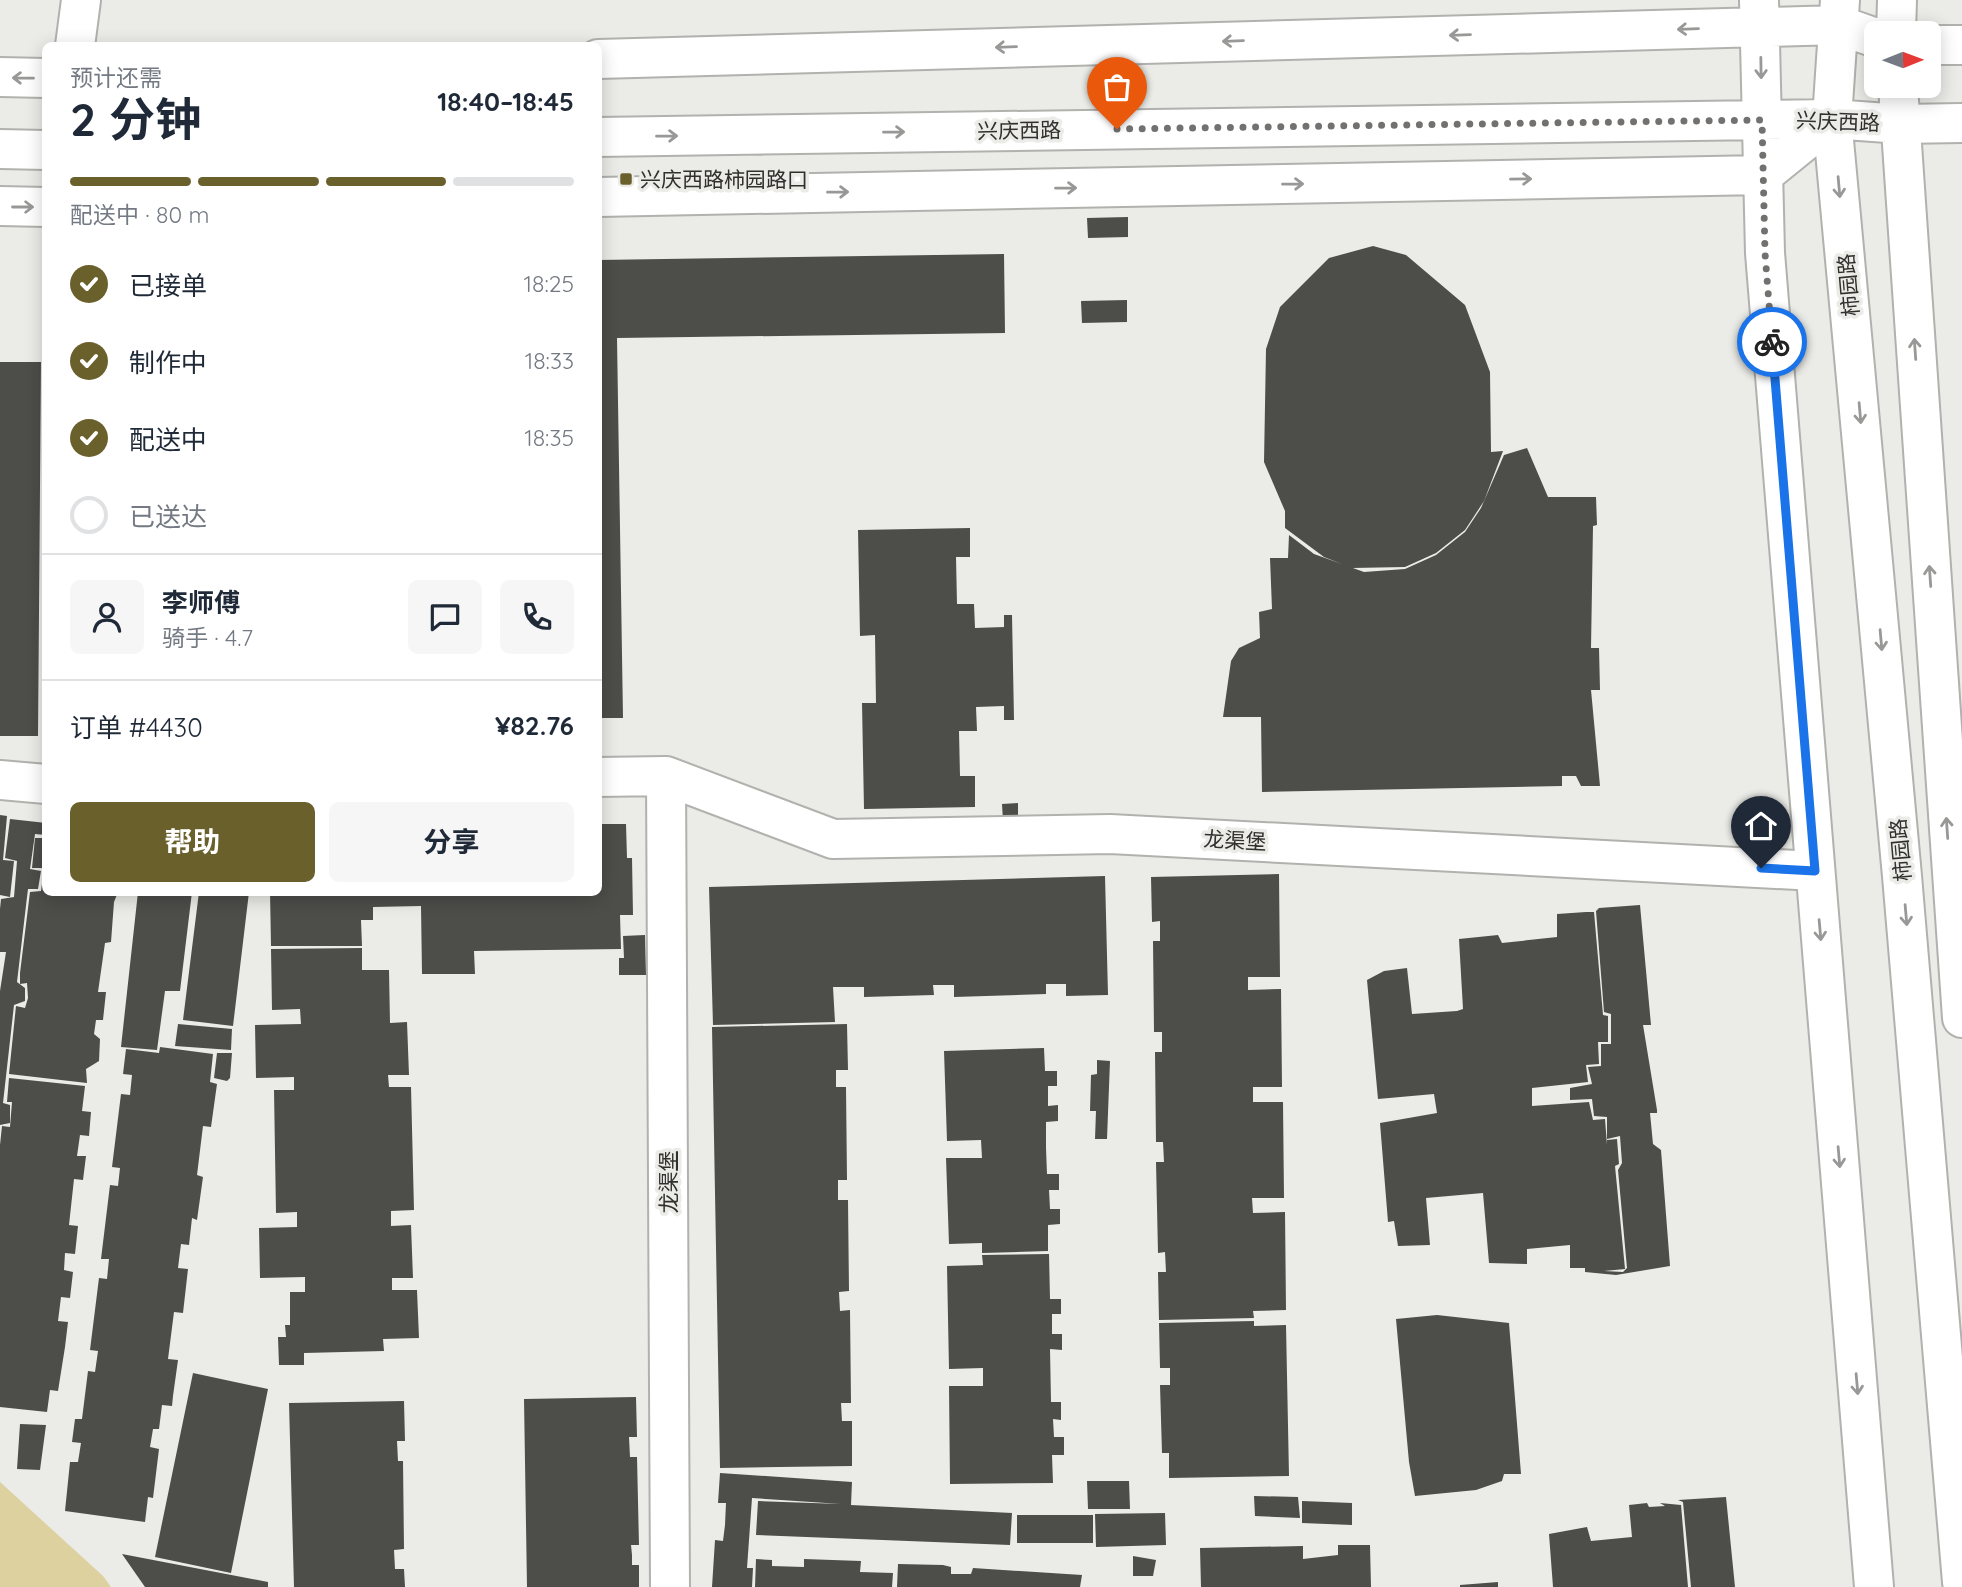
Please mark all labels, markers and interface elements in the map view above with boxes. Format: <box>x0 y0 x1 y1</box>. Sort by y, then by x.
north arrow <box>1864 21 1941 98</box>
map controls <box>1864 21 1941 98</box>
one-way arrow <box>1677 22 1700 35</box>
one-way arrow <box>1449 28 1472 42</box>
one-way arrow <box>1222 35 1245 48</box>
one-way arrow <box>994 41 1017 54</box>
one-way arrow <box>1754 56 1768 79</box>
pin <box>1087 57 1147 129</box>
text: 预计还需 <box>70 63 162 92</box>
icon: bag <box>1098 68 1136 106</box>
one-way arrow <box>12 71 35 84</box>
text: 18:40–18:45 <box>437 85 574 118</box>
text: 2 分钟 <box>70 90 201 148</box>
street label: 兴庆西路 <box>1796 107 1880 135</box>
street label: 兴庆西路 <box>977 116 1061 144</box>
one-way arrow <box>882 126 905 139</box>
one-way arrow <box>655 129 678 143</box>
place label: 兴庆西路柿园路口 <box>640 166 808 192</box>
marker: 兴庆西路柿园路口 <box>618 171 634 187</box>
one-way arrow <box>1509 173 1532 186</box>
one-way arrow <box>1833 175 1846 197</box>
one-way arrow <box>1281 177 1304 190</box>
one-way arrow <box>1054 181 1077 195</box>
one-way arrow <box>826 185 849 199</box>
one-way arrow <box>11 200 34 213</box>
text: 配送中 · 80 m <box>70 200 209 229</box>
street label: 柿园路 <box>1832 252 1864 318</box>
icon: check <box>70 265 108 303</box>
text: 已接单 <box>129 269 207 302</box>
text: 18:25 <box>523 269 574 298</box>
courier <box>1737 307 1807 377</box>
icon: bike <box>1753 323 1791 361</box>
one-way arrow <box>1909 338 1922 361</box>
icon: check <box>70 342 108 380</box>
text: 制作中 <box>129 346 207 379</box>
text: 18:33 <box>525 346 574 375</box>
one-way arrow <box>1854 401 1867 424</box>
icon: check <box>70 419 108 457</box>
text: 配送中 <box>129 423 207 456</box>
text: 18:35 <box>524 423 574 452</box>
text: 已送达 <box>129 500 207 533</box>
one-way arrow <box>1923 566 1936 588</box>
button: person <box>70 580 144 654</box>
button: chat <box>408 580 482 654</box>
button: phone <box>500 580 574 654</box>
text: 李师傅 <box>162 586 240 619</box>
text: 骑手 · 4.7 <box>162 623 253 652</box>
one-way arrow <box>1874 628 1887 650</box>
text: ¥82.76 <box>495 709 574 742</box>
text: 订单 #4430 <box>70 711 203 744</box>
pin <box>1731 796 1791 868</box>
button: 帮助 <box>70 802 315 882</box>
button: 分享 <box>329 802 574 882</box>
icon: home <box>1742 807 1780 845</box>
street label: 柿园路 <box>1884 817 1916 883</box>
one-way arrow <box>1940 817 1953 840</box>
street label: 龙渠堡 <box>1203 825 1267 855</box>
one-way arrow <box>1900 903 1913 926</box>
one-way arrow <box>1814 919 1827 941</box>
one-way arrow <box>1833 1145 1846 1168</box>
street label: 龙渠堡 <box>655 1151 681 1214</box>
one-way arrow <box>1851 1372 1864 1395</box>

